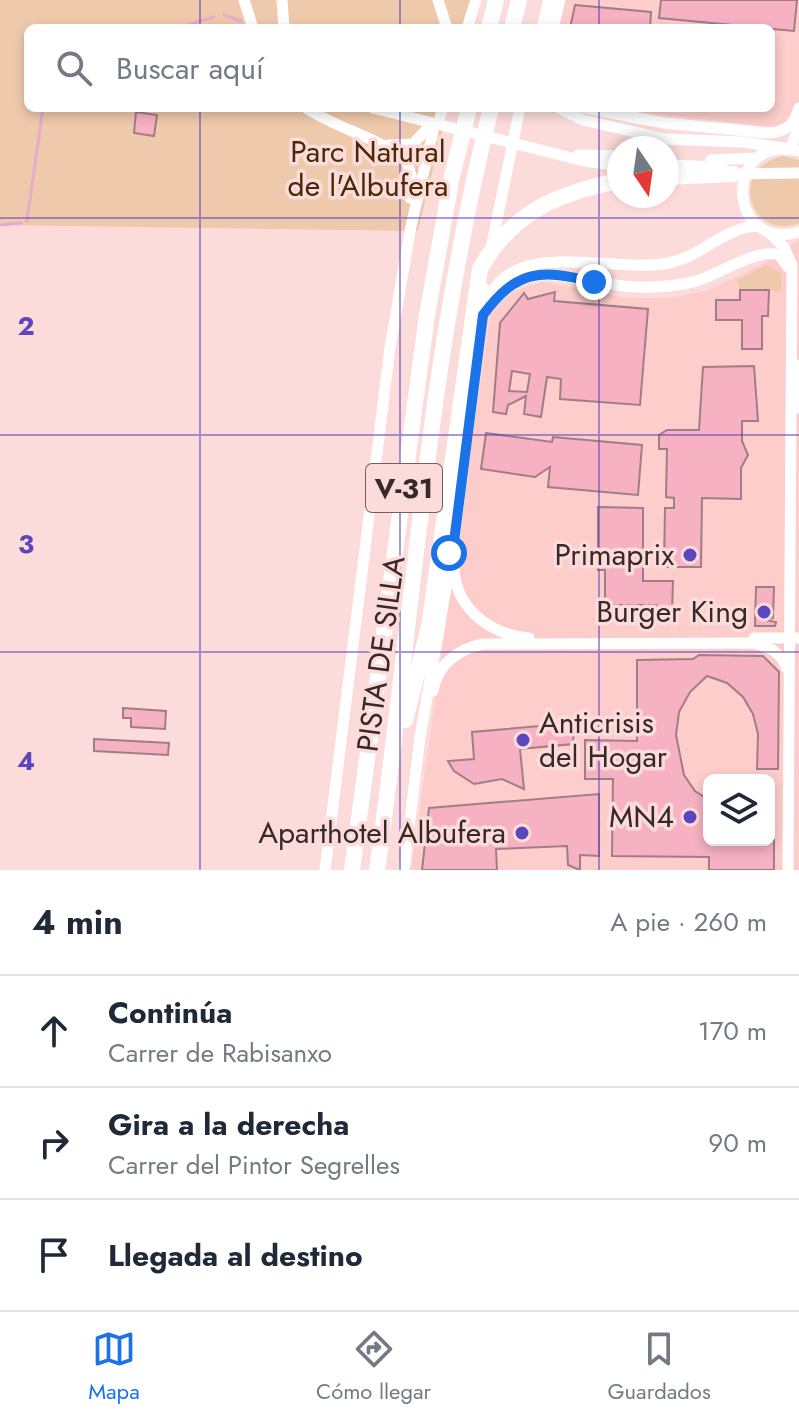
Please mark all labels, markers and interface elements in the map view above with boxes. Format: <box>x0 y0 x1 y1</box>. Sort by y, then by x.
search box <box>24 24 775 112</box>
icon: search <box>52 46 96 90</box>
text: Buscar aquí <box>116 47 264 90</box>
park label: Parc Natural de l'Albufera <box>288 130 448 207</box>
north arrow <box>607 136 679 208</box>
route end <box>576 264 612 300</box>
text: 2 <box>17 307 35 345</box>
road number: V-31 <box>366 464 442 512</box>
text: 3 <box>18 525 34 563</box>
place label: Primaprix <box>554 533 674 576</box>
route start <box>431 535 467 571</box>
marker: Primaprix <box>681 546 699 564</box>
street label: PISTA DE SILLA <box>345 553 416 755</box>
place label: Burger King <box>596 590 748 633</box>
marker: Burger King <box>755 603 773 621</box>
place label: Anticrisis del Hogar <box>539 701 668 778</box>
marker: Anticrisis del Hogar <box>514 731 532 749</box>
text: 4 <box>17 742 35 780</box>
map controls <box>703 774 775 846</box>
button: layers <box>703 774 775 846</box>
place label: MN4 <box>609 795 674 838</box>
marker: MN4 <box>681 808 699 826</box>
place label: Aparthotel Albufera <box>258 811 506 854</box>
marker: Aparthotel Albufera <box>513 824 531 842</box>
text: 4 min <box>32 898 123 947</box>
text: A pie · 260 m <box>610 903 767 941</box>
text: Continúa <box>108 991 232 1034</box>
icon: ahead <box>32 1009 76 1053</box>
text: 170 m <box>698 1012 767 1050</box>
text: Carrer de Rabisanxo <box>108 1034 332 1072</box>
text: Gira a la derecha <box>108 1103 349 1146</box>
icon: right <box>32 1121 76 1165</box>
text: 90 m <box>708 1124 767 1162</box>
text: Carrer del Pintor Segrelles <box>108 1146 400 1184</box>
icon: arrive <box>32 1233 76 1277</box>
text: Llegada al destino <box>108 1234 363 1277</box>
tab: Mapa <box>88 1327 140 1407</box>
tab: Cómo llegar <box>316 1327 431 1407</box>
tab: Guardados <box>607 1327 711 1407</box>

